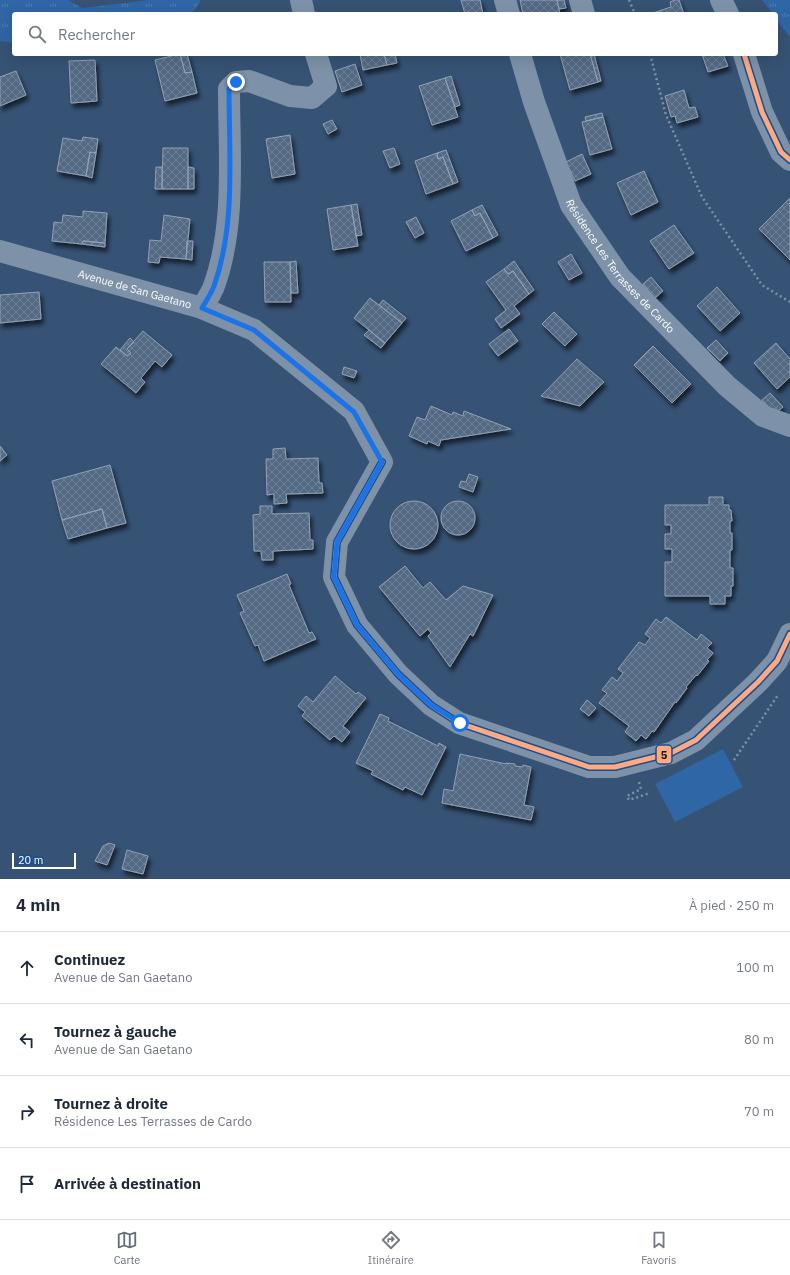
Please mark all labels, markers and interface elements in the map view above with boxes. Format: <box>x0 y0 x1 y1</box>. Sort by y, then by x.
search box <box>12 12 778 56</box>
icon: search <box>26 23 48 45</box>
text: Rechercher <box>58 25 135 44</box>
route end <box>227 73 245 91</box>
street label: Résidence Les Terrasses de Cardo <box>563 198 678 336</box>
street label: Avenue de San Gaetano <box>76 266 193 312</box>
route start <box>451 714 469 732</box>
line badge: 5 <box>656 745 672 764</box>
text: 5 <box>661 748 668 762</box>
scale bar <box>12 851 76 870</box>
text: 20 m <box>18 853 43 867</box>
text: 4 min <box>16 894 60 916</box>
text: À pied · 250 m <box>689 897 774 914</box>
text: Continuez <box>54 950 125 969</box>
icon: ahead <box>16 957 38 979</box>
text: 100 m <box>736 959 774 976</box>
text: Avenue de San Gaetano <box>54 969 192 986</box>
text: Tournez à gauche <box>54 1022 177 1041</box>
icon: left <box>16 1029 38 1051</box>
text: 80 m <box>744 1031 774 1048</box>
text: Avenue de San Gaetano <box>54 1041 192 1058</box>
text: Tournez à droite <box>54 1094 168 1113</box>
icon: right <box>16 1101 38 1123</box>
text: 70 m <box>744 1103 774 1120</box>
text: Résidence Les Terrasses de Cardo <box>54 1113 252 1130</box>
icon: arrive <box>16 1173 38 1195</box>
text: Arrivée à destination <box>54 1174 201 1193</box>
tab: Carte <box>114 1229 140 1267</box>
tab: Itinéraire <box>368 1229 414 1267</box>
tab: Favoris <box>641 1229 676 1267</box>

